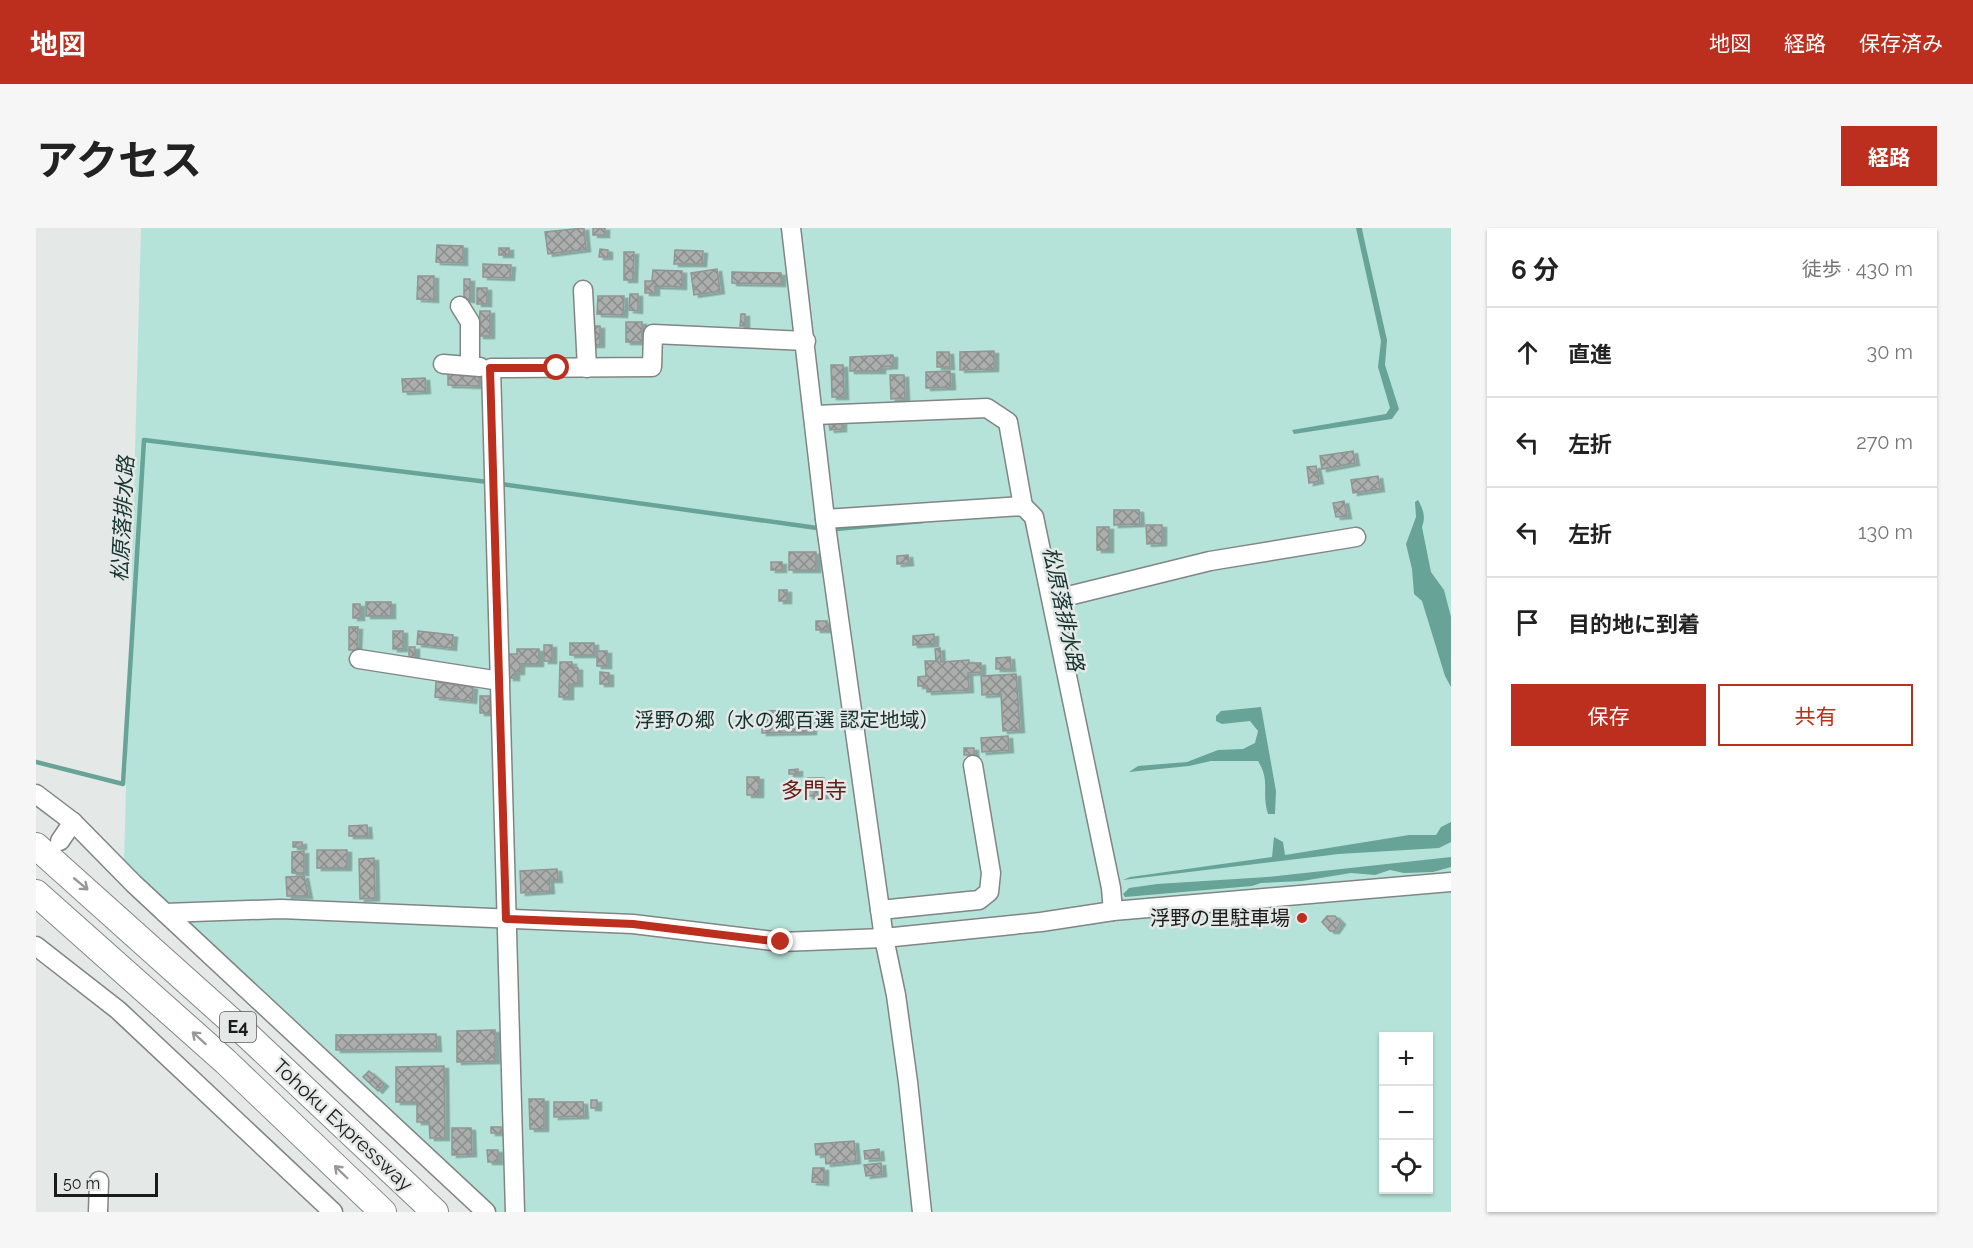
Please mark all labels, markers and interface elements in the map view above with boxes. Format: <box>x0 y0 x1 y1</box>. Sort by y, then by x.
text: 地図 <box>30 28 86 61</box>
text: 地図 <box>1709 31 1751 56</box>
text: 経路 <box>1784 31 1826 56</box>
text: 保存済み <box>1859 31 1943 56</box>
button: 経路 <box>1841 126 1937 186</box>
text: アクセス <box>36 136 202 185</box>
text: 6 分 <box>1511 255 1559 285</box>
text: 徒歩 · 430 m <box>1802 257 1913 281</box>
icon: ahead <box>1511 336 1544 369</box>
text: 30 m <box>1867 340 1913 364</box>
text: 直進 <box>1568 341 1612 367</box>
route start <box>543 354 569 380</box>
icon: left <box>1511 426 1544 459</box>
text: 270 m <box>1856 430 1913 454</box>
text: 左折 <box>1568 431 1612 457</box>
water label: 松原落排水路 <box>107 453 138 583</box>
icon: left <box>1511 516 1544 549</box>
text: 130 m <box>1858 520 1913 544</box>
text: 左折 <box>1568 521 1612 547</box>
water label: 松原落排水路 <box>1038 545 1089 675</box>
icon: arrive <box>1511 606 1544 639</box>
text: 目的地に到着 <box>1568 611 1700 637</box>
button: 保存 <box>1511 684 1706 746</box>
button: 共有 <box>1718 684 1913 746</box>
park label: 浮野の郷（水の郷百選 認定地域） <box>634 708 940 732</box>
district label: 多門寺 <box>781 777 847 803</box>
one-way arrow <box>73 877 88 891</box>
place label: 浮野の里駐車場 <box>1150 906 1290 930</box>
marker: 浮野の里駐車場 <box>1295 911 1309 925</box>
route end <box>767 928 793 954</box>
road number: E4 <box>220 1012 256 1042</box>
one-way arrow <box>192 1031 207 1045</box>
map controls <box>1379 1032 1433 1194</box>
button: + <box>1379 1032 1433 1086</box>
street label: Tohoku Expressway <box>268 1054 418 1196</box>
button: − <box>1379 1086 1433 1140</box>
button: locate <box>1379 1140 1433 1194</box>
one-way arrow <box>334 1165 349 1179</box>
scale bar <box>54 1170 158 1198</box>
text: 50 m <box>63 1174 100 1193</box>

